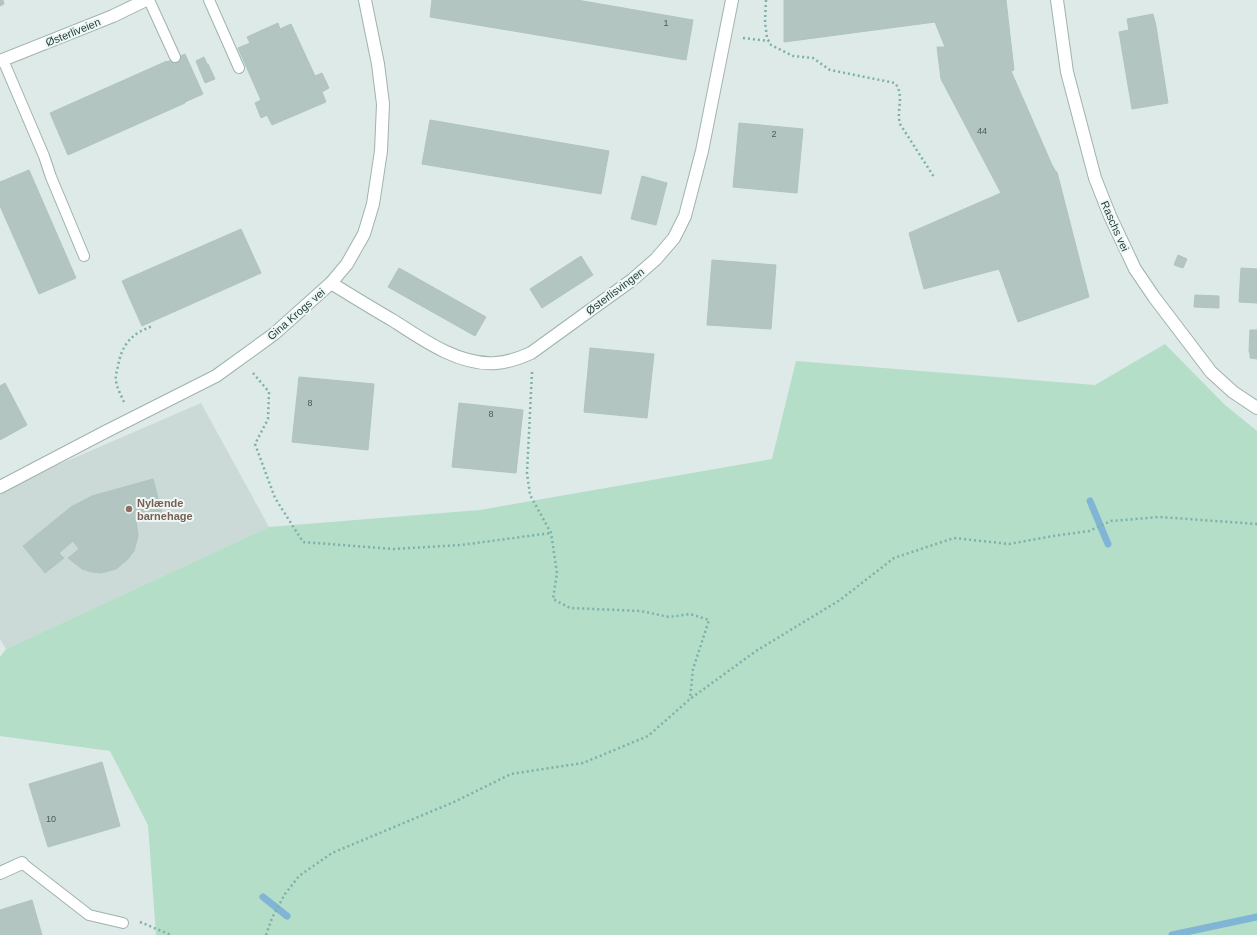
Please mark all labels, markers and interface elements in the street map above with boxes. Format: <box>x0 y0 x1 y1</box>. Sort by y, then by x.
street label: Østerliveien <box>44 16 102 48</box>
house number: 1 <box>663 18 669 28</box>
house number: 44 <box>977 126 987 136</box>
house number: 2 <box>771 129 777 139</box>
street label: Raschs vei <box>1099 199 1131 253</box>
street label: Østerlisvingen <box>584 265 646 317</box>
street label: Gina Krogs vei <box>265 286 327 342</box>
house number: 8 <box>307 398 313 408</box>
house number: 8 <box>488 409 494 419</box>
place label: Nylænde barnehage <box>137 497 193 522</box>
marker: Nylænde barnehage <box>124 504 134 514</box>
house number: 10 <box>46 814 56 824</box>

